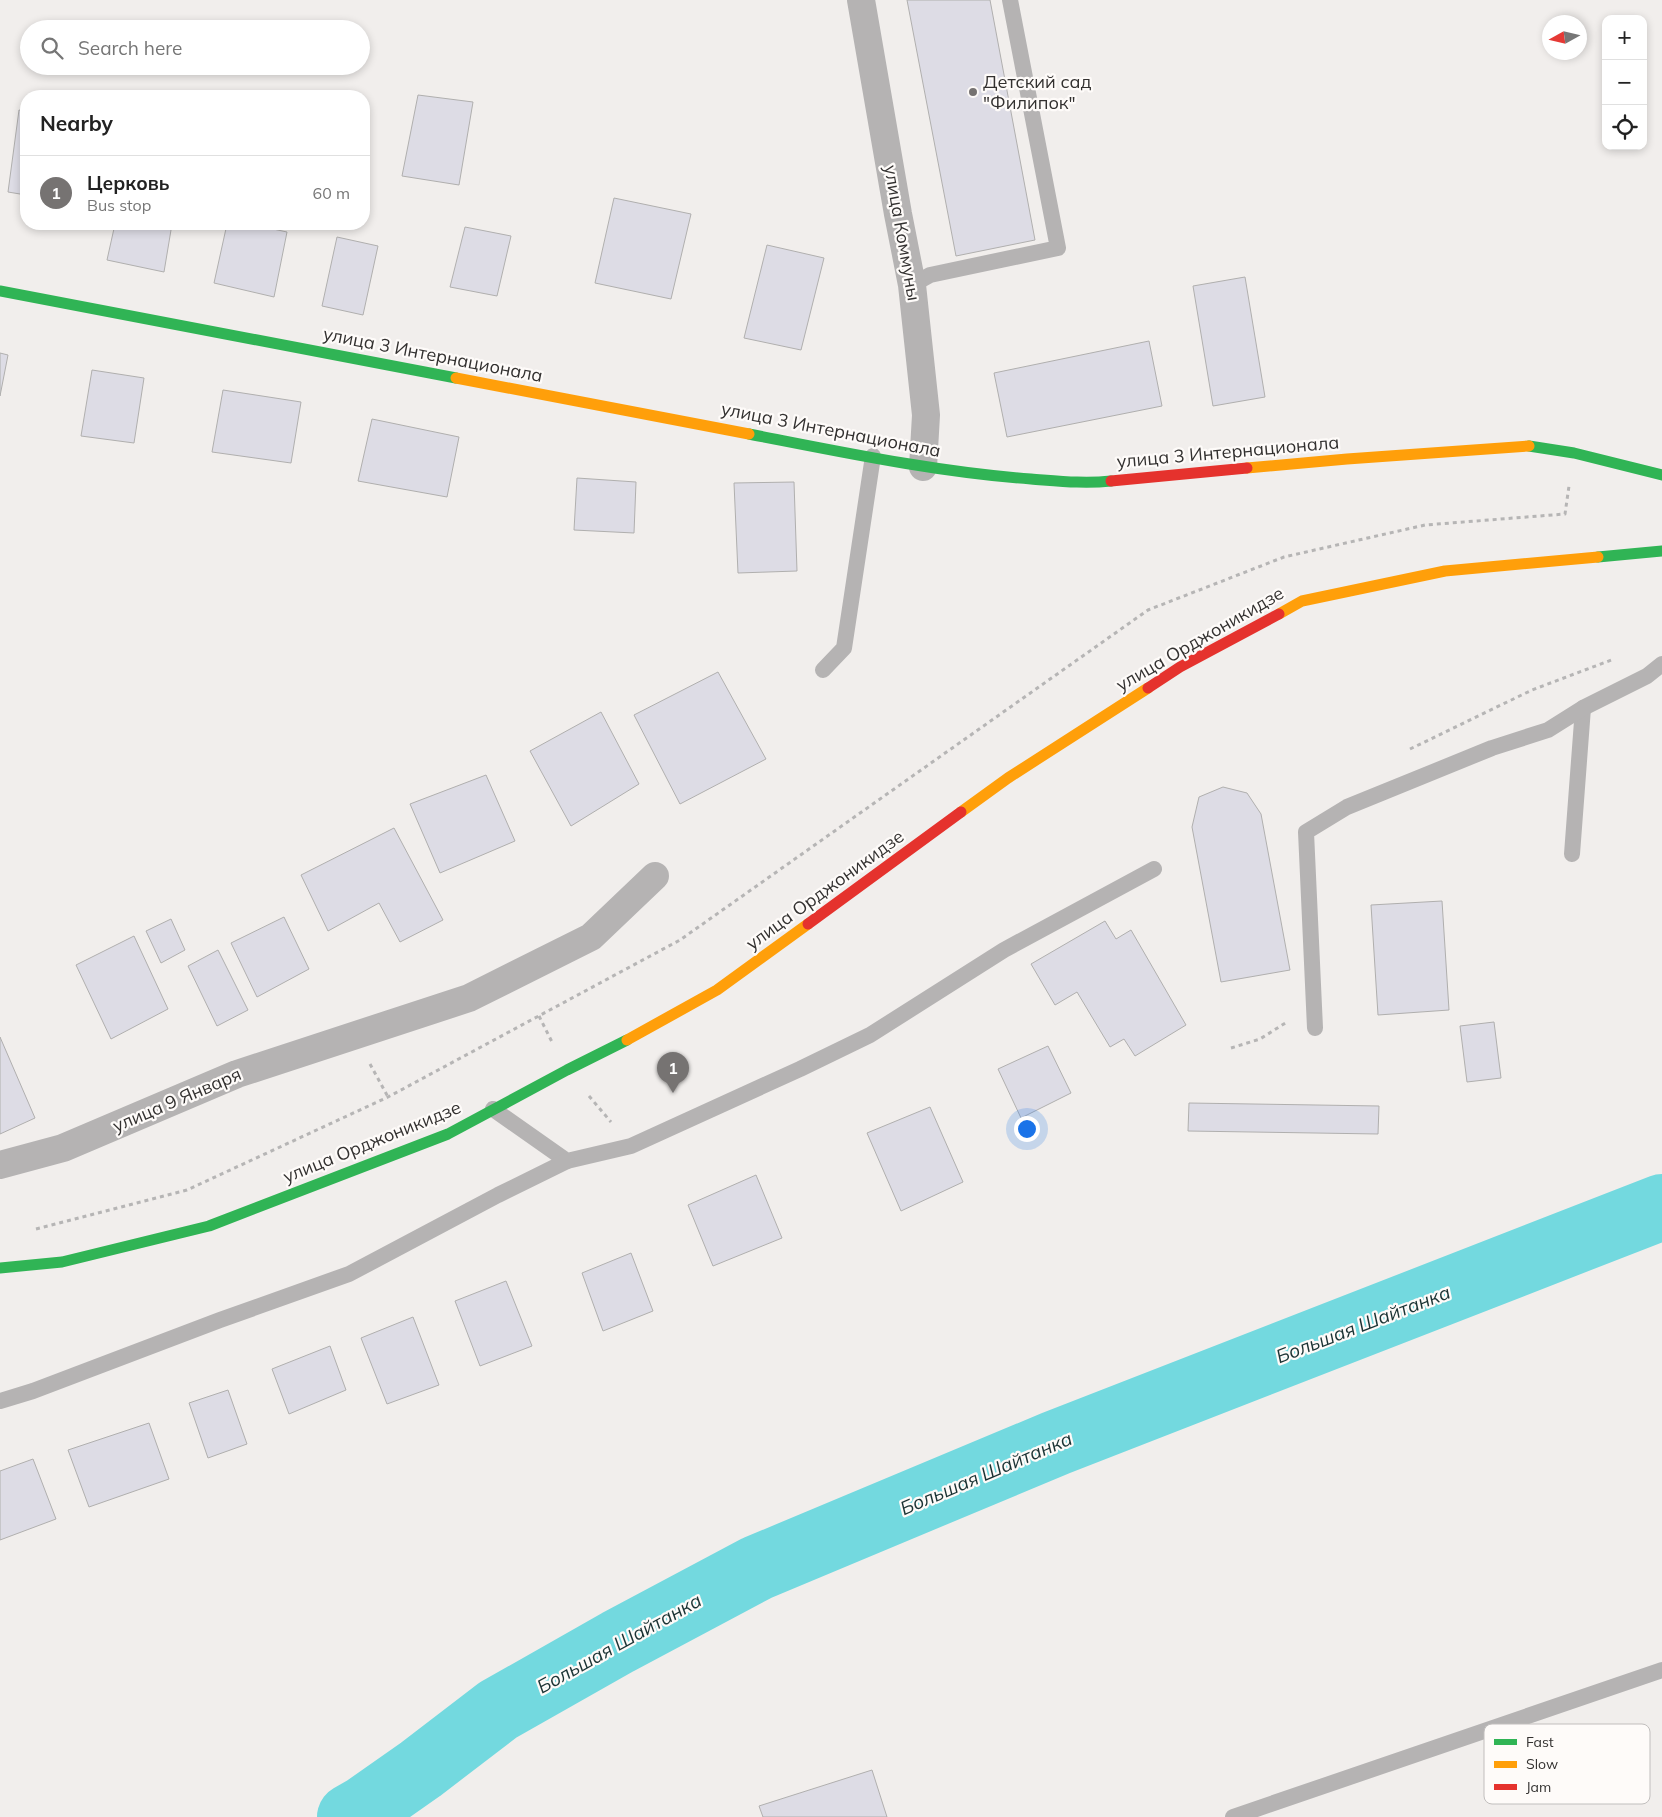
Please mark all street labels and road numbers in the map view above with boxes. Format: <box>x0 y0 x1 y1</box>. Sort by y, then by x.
street label: улица Коммуны <box>879 163 926 303</box>
street label: улица 3 Интернационала <box>321 322 545 387</box>
street label: улица 3 Интернационала <box>719 397 943 462</box>
street label: улица 3 Интернационала <box>1116 430 1340 473</box>
street label: улица Орджоникидзе <box>1112 581 1288 696</box>
street label: улица Орджоникидзе <box>741 824 908 955</box>
street label: улица 9 Января <box>109 1062 245 1137</box>
street label: улица Орджоникидзе <box>279 1095 464 1188</box>

